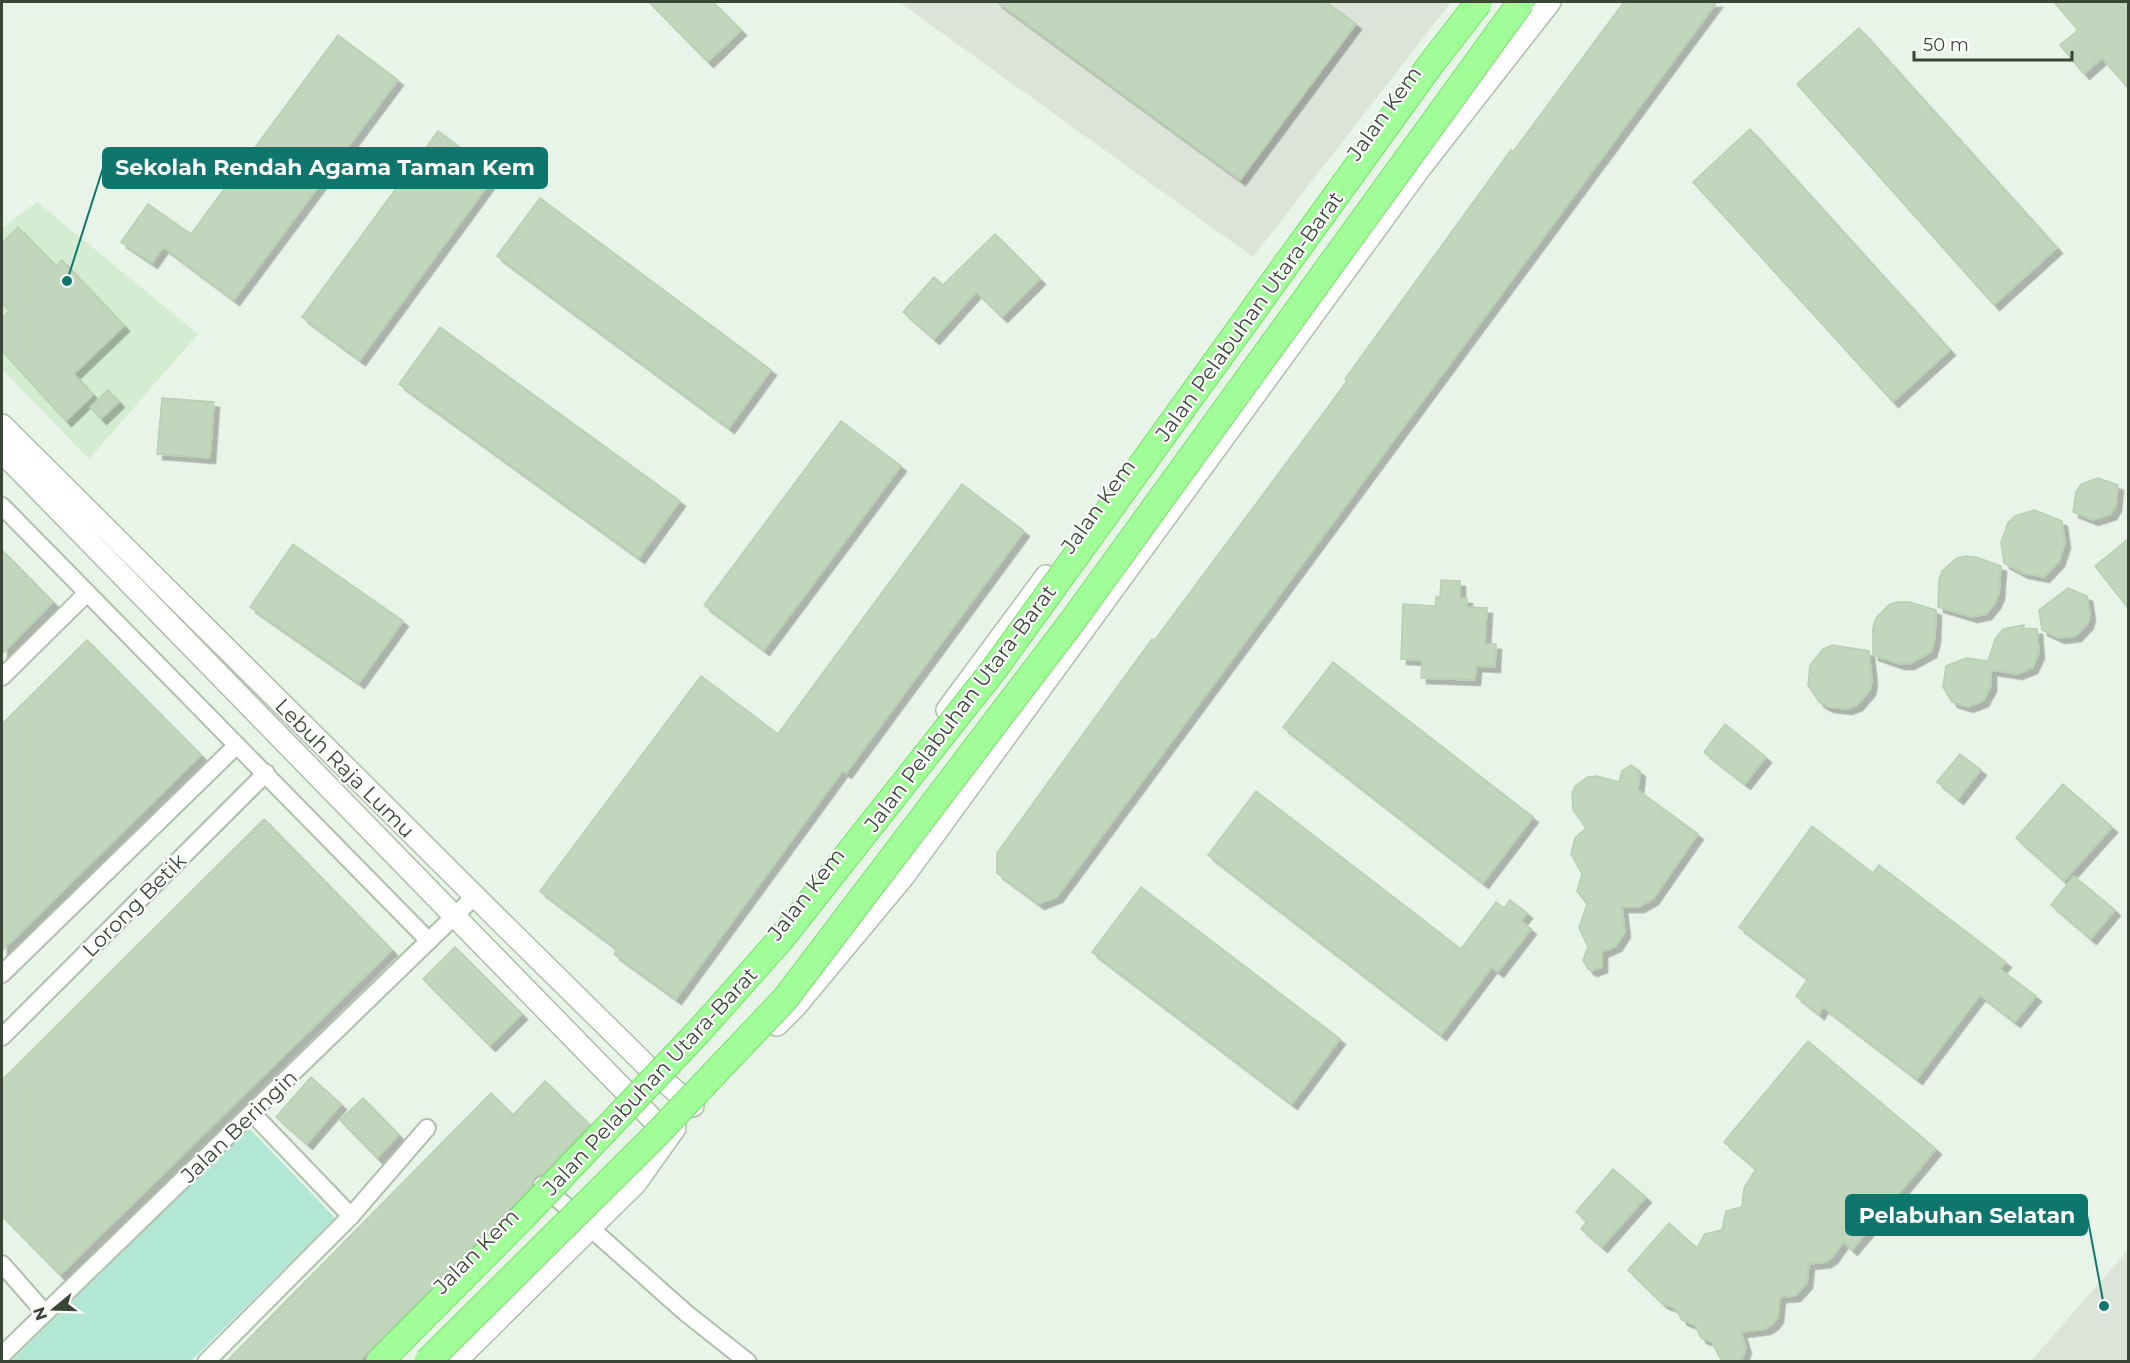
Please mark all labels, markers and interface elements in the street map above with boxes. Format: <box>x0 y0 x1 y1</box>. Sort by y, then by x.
scale bar <box>1914 24 2072 62</box>
text: 50 m <box>1923 34 1969 56</box>
street label: Jalan Kem <box>1341 61 1426 166</box>
callout: Sekolah Rendah Agama Taman Kem <box>103 148 547 188</box>
text: Sekolah Rendah Agama Taman Kem <box>115 154 535 181</box>
street label: Jalan Pelabuhan Utara-Barat <box>1149 186 1348 447</box>
street label: Jalan Kem <box>1055 454 1140 559</box>
street label: Jalan Pelabuhan Utara-Barat <box>858 580 1061 837</box>
street label: Lebuh Raja Lumu <box>270 693 420 843</box>
street label: Jalan Kem <box>762 843 850 946</box>
street label: Lorong Betik <box>77 848 191 962</box>
street label: Jalan Pelabuhan Utara-Barat <box>537 962 762 1201</box>
street label: Jalan Beringin <box>175 1064 302 1188</box>
callout: Pelabuhan Selatan <box>1846 1195 2087 1235</box>
text: Pelabuhan Selatan <box>1859 1202 2075 1229</box>
street label: Jalan Kem <box>428 1203 524 1299</box>
north arrow <box>24 1279 84 1339</box>
text: N <box>29 1305 51 1323</box>

